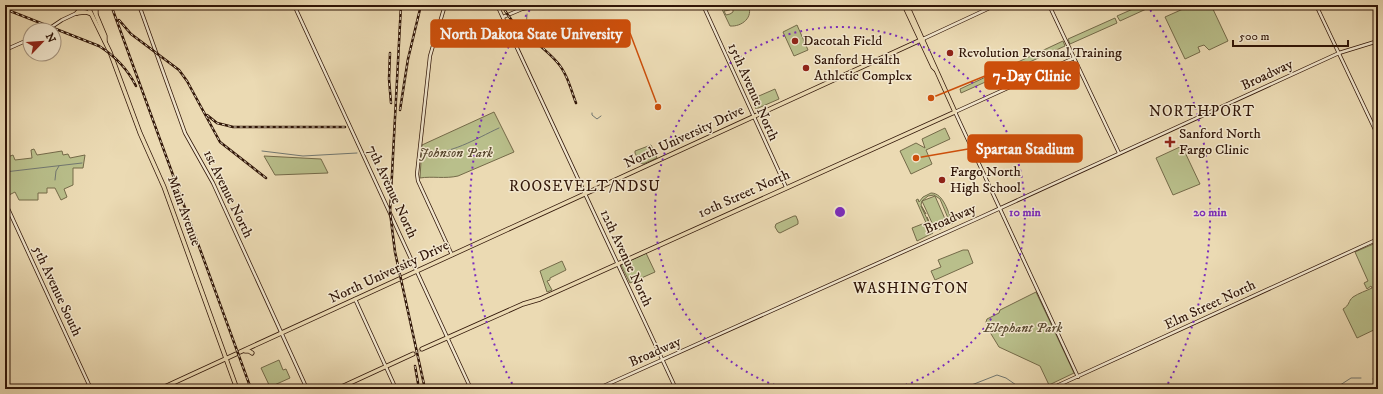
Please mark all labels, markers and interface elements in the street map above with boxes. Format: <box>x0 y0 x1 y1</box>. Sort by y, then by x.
callout: North Dakota State University <box>431 20 630 47</box>
north arrow <box>22 22 62 62</box>
scale bar <box>1233 22 1348 48</box>
text: North Dakota State University <box>440 25 623 44</box>
text: 500 m <box>1239 29 1269 44</box>
text: N <box>42 31 58 45</box>
place label: Dacotah Field <box>803 32 882 50</box>
marker: Dacotah Field <box>790 36 800 46</box>
street label: 15th Avenue North <box>723 40 783 144</box>
place label: Revolution Personal Training <box>958 44 1122 62</box>
marker: Revolution Personal Training <box>945 48 955 58</box>
place label: Sanford Health Athletic Complex <box>814 51 912 85</box>
street label: Broadway <box>1238 55 1296 95</box>
callout: 7-Day Clinic <box>985 62 1079 89</box>
marker: Sanford Health Athletic Complex <box>801 63 811 73</box>
text: 7-Day Clinic <box>993 67 1072 86</box>
street label: North University Drive <box>621 101 747 173</box>
district label: NORTHPORT <box>1149 102 1255 121</box>
place label: Sanford North Fargo Clinic <box>1179 125 1262 159</box>
callout: Spartan Stadium <box>968 135 1082 162</box>
marker: Sanford North Fargo Clinic <box>1164 136 1176 148</box>
text: Spartan Stadium <box>976 140 1075 159</box>
street label: 7th Avenue North <box>363 143 422 242</box>
park label: Johnson Park <box>419 144 493 162</box>
street label: 1st Avenue North <box>199 147 257 242</box>
place label: Fargo North High School <box>950 163 1022 197</box>
street label: 10th Street North <box>695 165 793 222</box>
street label: Main Avenue <box>163 174 205 249</box>
marker: Fargo North High School <box>937 175 947 185</box>
district label: ROOSEVELT/NDSU <box>509 177 661 196</box>
street label: Broadway <box>921 199 979 238</box>
centre of rings <box>833 205 847 219</box>
text: 10 min <box>1009 205 1042 220</box>
text: 20 min <box>1193 205 1227 220</box>
street label: 12th Avenue North <box>596 207 657 310</box>
street label: North University Drive <box>326 236 452 308</box>
street label: 5th Avenue South <box>28 243 86 340</box>
street label: Elm Street North <box>1161 276 1259 334</box>
district label: WASHINGTON <box>852 279 969 298</box>
park label: Elephant Park <box>983 319 1062 337</box>
street label: Broadway <box>626 332 684 371</box>

